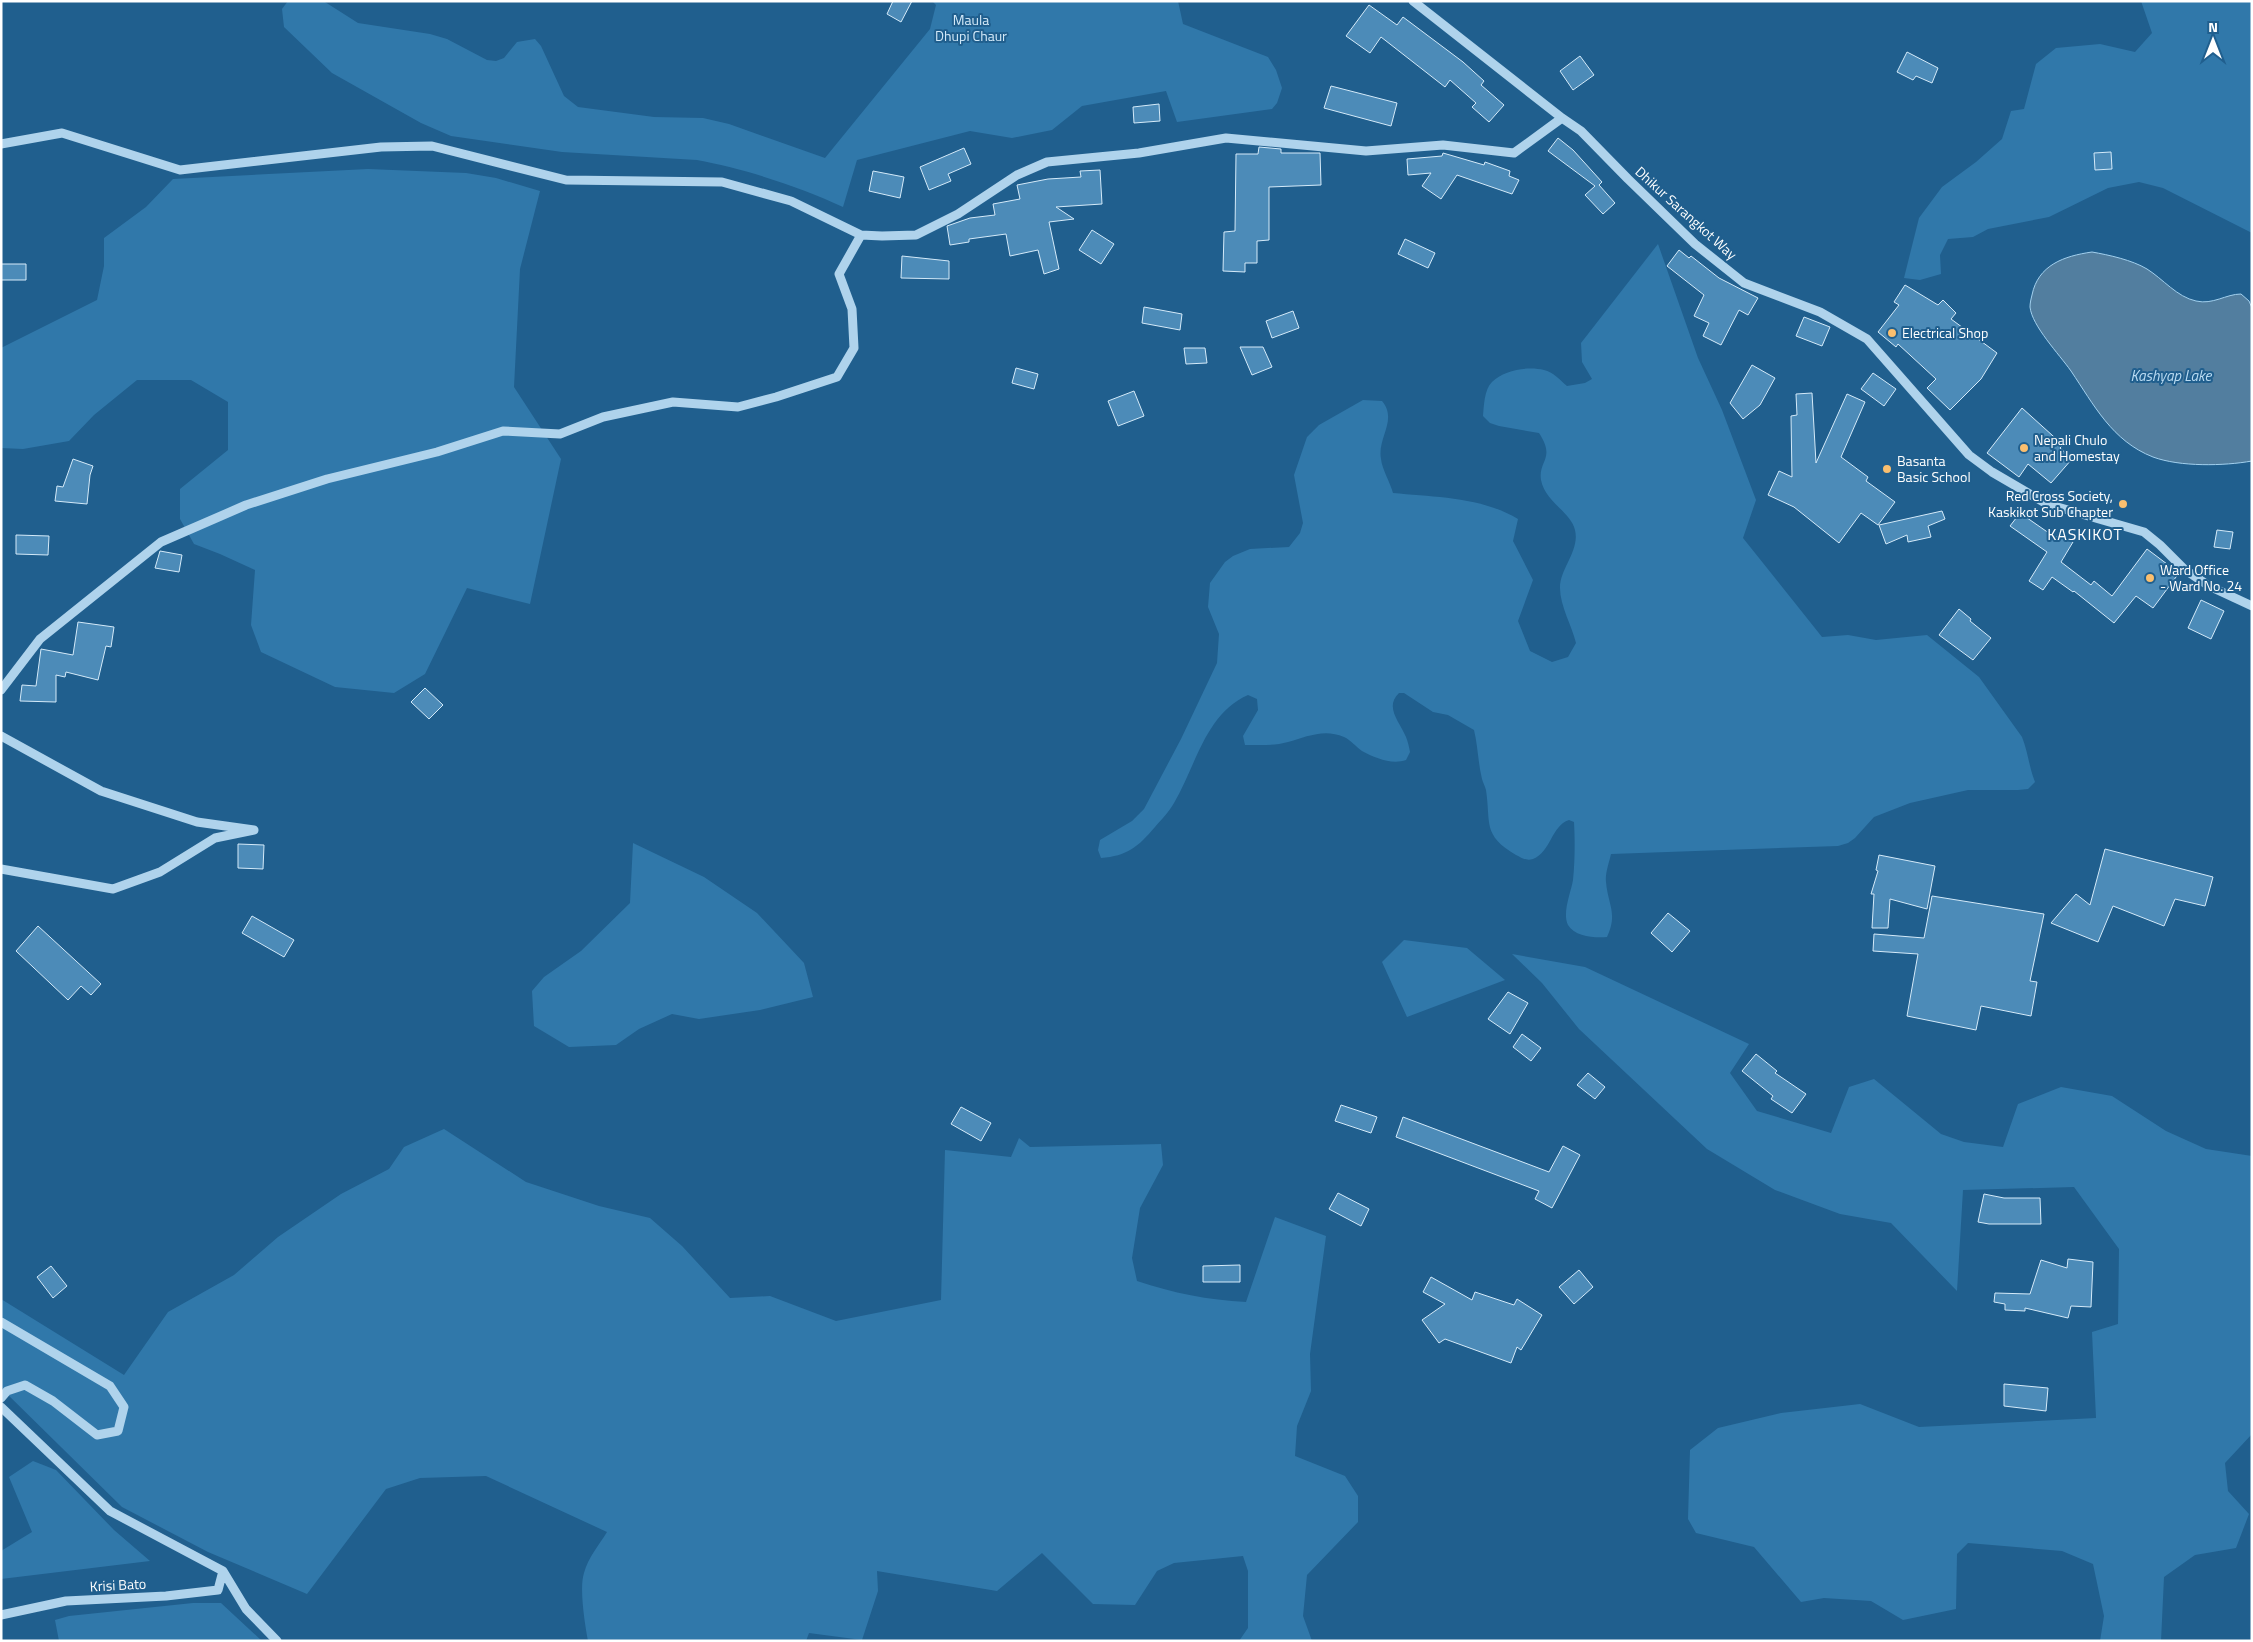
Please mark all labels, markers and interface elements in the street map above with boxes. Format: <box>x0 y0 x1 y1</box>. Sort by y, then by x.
park label: Maula Dhupi Chaur <box>935 9 1007 46</box>
north arrow <box>2188 15 2238 65</box>
text: N <box>2208 16 2218 37</box>
street label: Dhikur Sarangkot Way <box>1631 161 1742 264</box>
place label: Electrical Shop <box>1902 322 1988 343</box>
marker: Electrical Shop <box>1886 327 1898 339</box>
water label: Kashyap Lake <box>2131 364 2213 387</box>
place label: Nepali Chulo and Homestay <box>2034 429 2120 466</box>
marker: Nepali Chulo and Homestay <box>2018 442 2030 454</box>
place label: Basanta Basic School <box>1897 450 1971 487</box>
marker: Basanta Basic School <box>1881 463 1893 475</box>
place label: Red Cross Society, Kaskikot Sub Chapter <box>1988 485 2113 522</box>
marker: Red Cross Society, Kaskikot Sub Chapter <box>2117 498 2129 510</box>
district label: KASKIKOT <box>2047 522 2123 546</box>
place label: Ward Office - Ward No. 24 <box>2160 559 2242 596</box>
marker: Ward Office - Ward No. 24 <box>2144 572 2156 584</box>
street label: Krisi Bato <box>89 1573 147 1596</box>

